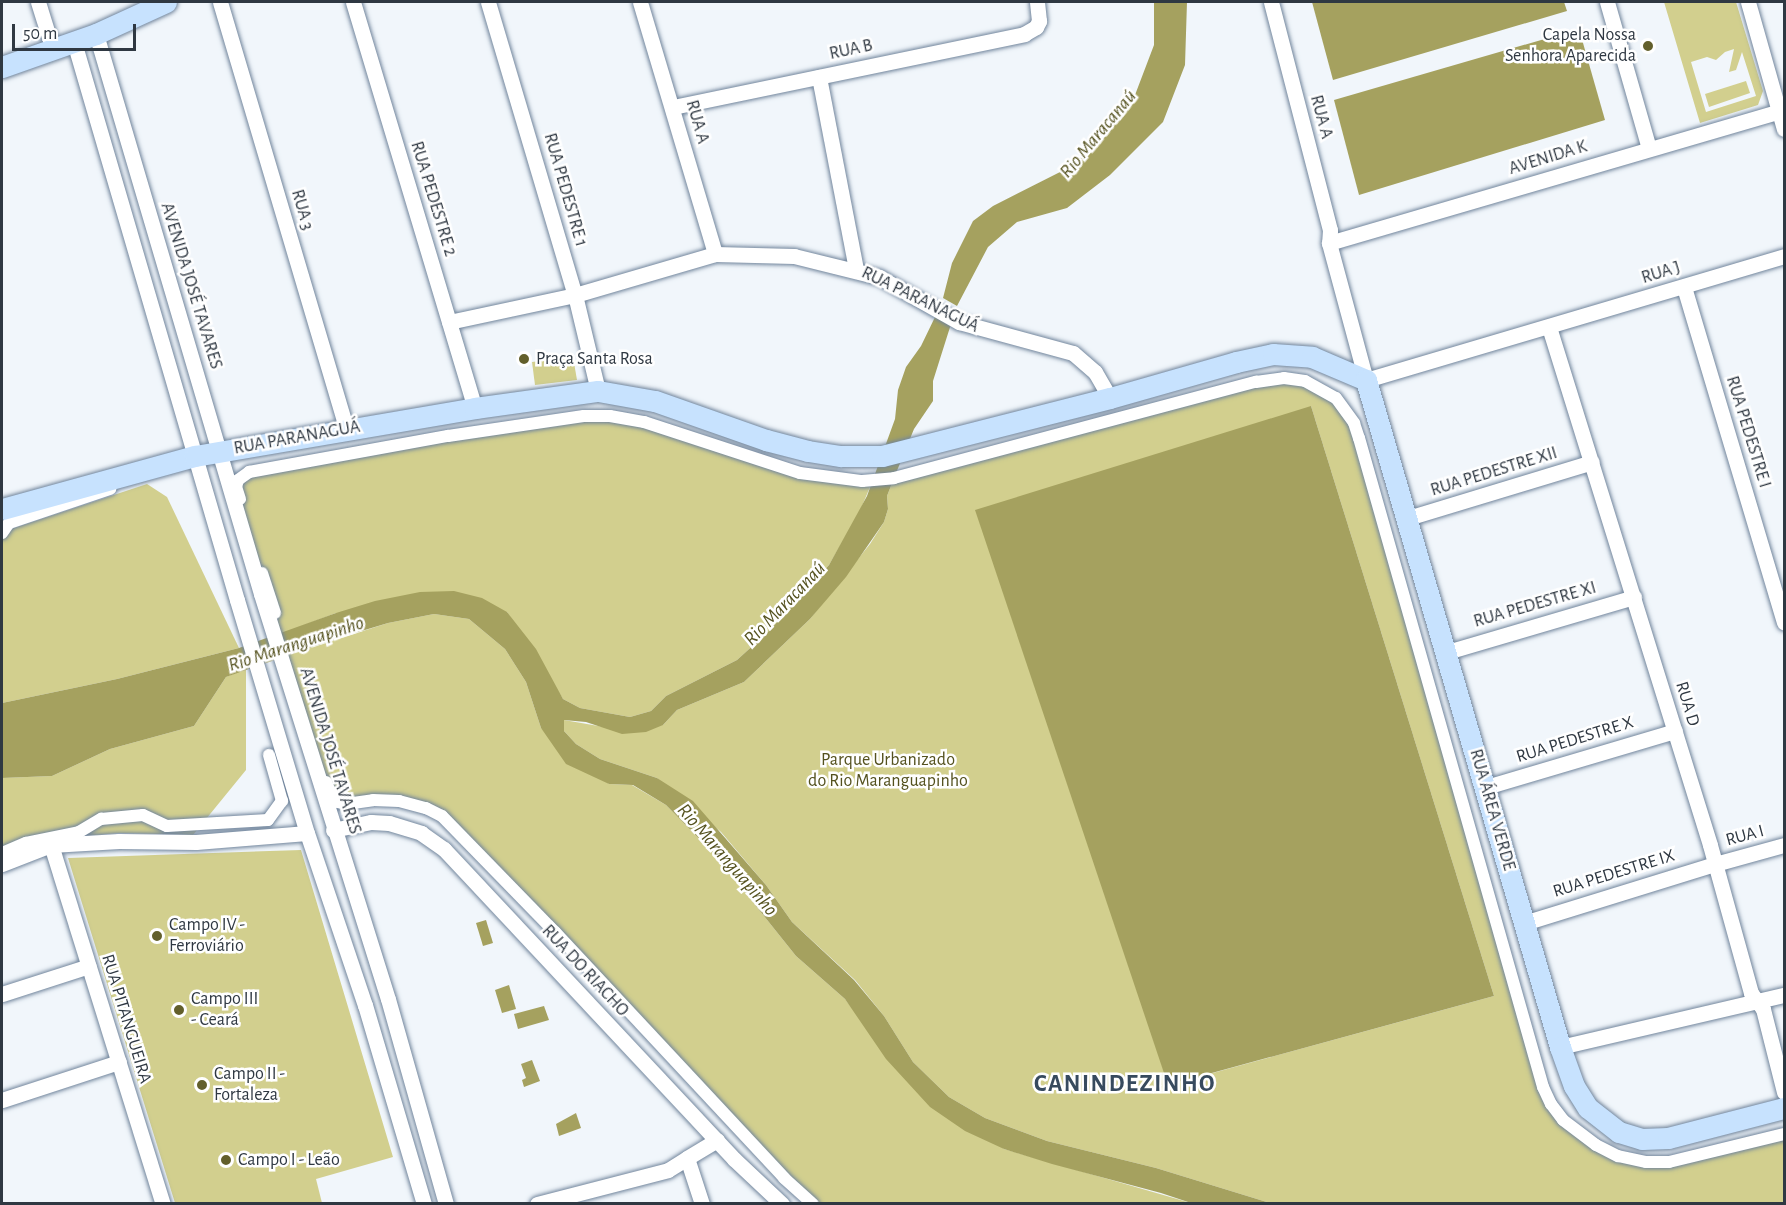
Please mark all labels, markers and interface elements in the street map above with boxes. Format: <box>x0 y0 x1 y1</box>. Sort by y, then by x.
scale bar <box>15 12 140 50</box>
text: 50 m <box>23 25 57 43</box>
place label: Capela Nossa Senhora Aparecida <box>1505 25 1636 68</box>
street label: RUA B <box>827 35 875 65</box>
marker: Capela Nossa Senhora Aparecida <box>1641 39 1655 53</box>
water label: Rio Maracanaú <box>1054 85 1142 183</box>
street label: RUA A <box>1305 93 1337 141</box>
street label: RUA A <box>681 98 713 146</box>
street label: RUA PEDESTRE 1 <box>538 131 592 249</box>
street label: AVENIDA K <box>1506 136 1590 180</box>
street label: RUA PEDESTRE 2 <box>405 139 461 259</box>
street label: RUA 3 <box>286 187 318 233</box>
street label: AVENIDA JOSÉ TAVARES <box>155 200 227 372</box>
street label: RUA J <box>1639 257 1683 289</box>
street label: RUA PARANAGUÁ <box>858 262 982 338</box>
place label: Praça Santa Rosa <box>536 348 653 370</box>
marker: Praça Santa Rosa <box>517 352 531 366</box>
street label: RUA PEDESTRE I <box>1721 373 1775 491</box>
street label: RUA PARANAGUÁ <box>232 416 362 460</box>
street label: RUA PEDESTRE XII <box>1428 442 1560 502</box>
water label: Rio Maracanaú <box>739 557 831 651</box>
street label: RUA PEDESTRE XI <box>1471 577 1599 633</box>
water label: Rio Maranguapinho <box>225 611 367 677</box>
street label: AVENIDA JOSÉ TAVARES <box>294 665 366 837</box>
street label: RUA D <box>1670 679 1704 729</box>
street label: RUA PEDESTRE X <box>1514 712 1636 768</box>
street label: RUA ÁREA VERDE <box>1464 747 1520 873</box>
park label: Parque Urbanizado do Rio Maranguapinho <box>808 750 968 792</box>
water label: Rio Maranguapinho <box>672 799 782 921</box>
street label: RUA I <box>1723 821 1767 851</box>
street label: RUA PEDESTRE IX <box>1550 845 1678 903</box>
place label: Campo IV - Ferroviário <box>169 915 245 958</box>
street label: RUA DO RIACHO <box>537 921 633 1021</box>
marker: Campo IV - Ferroviário <box>150 929 164 943</box>
street label: RUA PITANGUEIRA <box>96 952 156 1086</box>
place label: Campo III - Ceará <box>191 989 258 1032</box>
marker: Campo III - Ceará <box>172 1003 186 1017</box>
place label: Campo II - Fortaleza <box>214 1064 285 1106</box>
district label: CANINDEZINHO <box>1034 1071 1216 1099</box>
marker: Campo II - Fortaleza <box>195 1078 209 1092</box>
place label: Campo I - Leão <box>238 1149 340 1171</box>
marker: Campo I - Leão <box>219 1153 233 1167</box>

